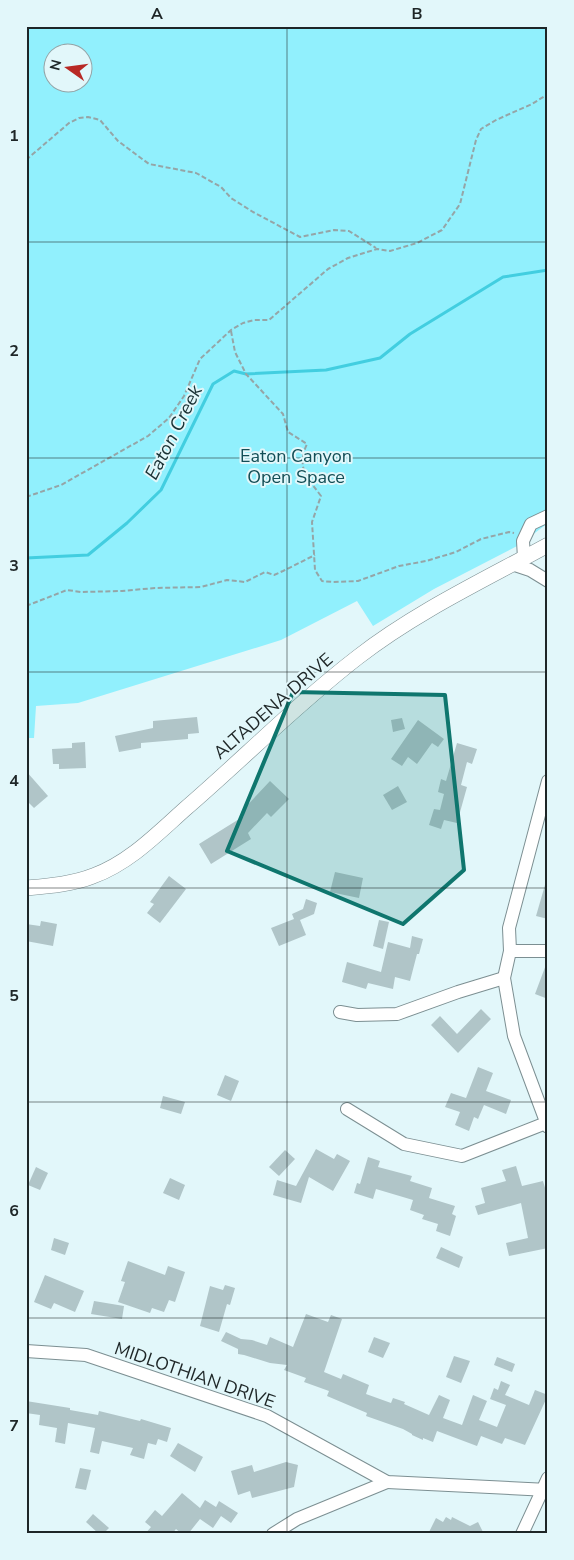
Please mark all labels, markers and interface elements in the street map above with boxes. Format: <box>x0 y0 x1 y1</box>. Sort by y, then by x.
text: A <box>151 3 163 25</box>
text: B <box>411 3 423 25</box>
north arrow <box>42 42 92 92</box>
text: N <box>45 58 66 72</box>
text: 1 <box>9 125 19 147</box>
text: 2 <box>9 340 19 362</box>
water label: Eaton Creek <box>139 380 209 484</box>
park label: Eaton Canyon Open Space <box>240 444 352 489</box>
text: 3 <box>9 555 19 577</box>
street label: ALTADENA DRIVE <box>208 647 338 765</box>
text: 4 <box>9 770 19 792</box>
text: 5 <box>9 985 19 1007</box>
text: 6 <box>9 1200 19 1222</box>
street label: MIDLOTHIAN DRIVE <box>111 1336 279 1414</box>
text: 7 <box>9 1415 19 1437</box>

